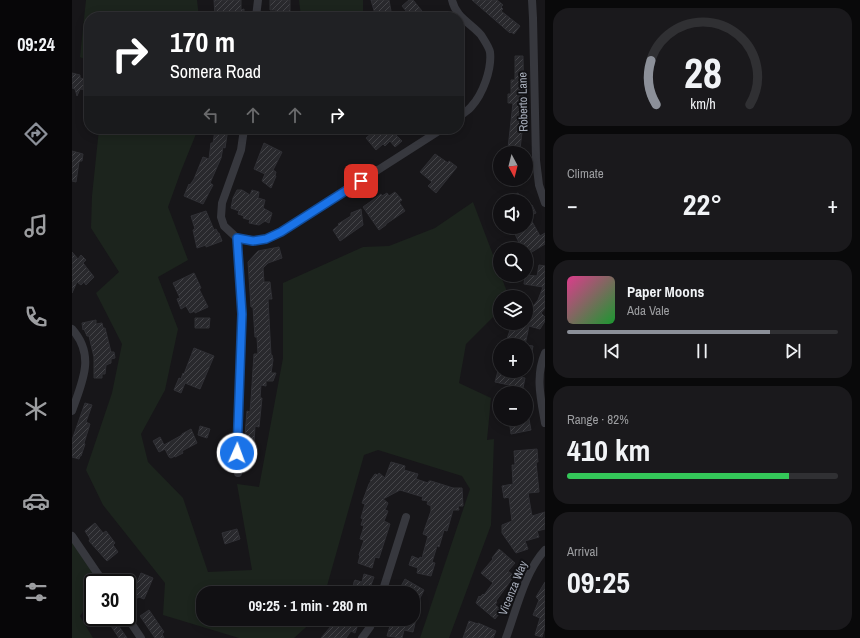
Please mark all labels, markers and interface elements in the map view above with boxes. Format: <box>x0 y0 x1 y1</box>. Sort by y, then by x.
text: 170 m <box>170 23 235 61</box>
icon: right <box>104 28 156 80</box>
text: 09:24 <box>17 32 55 57</box>
text: 28 <box>684 45 721 101</box>
text: Somera Road <box>170 59 261 84</box>
street label: Roberto Lane <box>514 72 532 132</box>
text: km/h <box>690 94 715 113</box>
icon: left <box>200 104 222 126</box>
icon: ahead <box>242 104 264 126</box>
icon: ahead <box>284 104 306 126</box>
icon: right <box>326 104 348 126</box>
icon: directions <box>22 120 50 148</box>
north arrow <box>493 146 533 186</box>
map controls <box>493 146 533 426</box>
pin <box>344 164 378 198</box>
text: Climate <box>567 165 604 182</box>
icon: arrive <box>350 170 372 192</box>
text: 22° <box>683 184 722 224</box>
text: − <box>567 190 578 220</box>
text: + <box>827 190 838 220</box>
button: sound <box>493 194 533 234</box>
icon: music <box>22 212 50 240</box>
button: search <box>493 242 533 282</box>
text: Paper Moons <box>627 281 704 302</box>
button: layers <box>493 290 533 330</box>
text: Ada Vale <box>627 302 669 319</box>
icon: phone <box>22 303 50 331</box>
button: + <box>493 338 533 378</box>
icon: previous <box>601 340 623 362</box>
icon: pause <box>691 340 713 362</box>
icon: next <box>782 340 804 362</box>
button: − <box>493 386 533 426</box>
icon: climate <box>22 395 50 423</box>
text: Range · 82% <box>567 411 629 428</box>
text: 410 km <box>567 430 650 470</box>
position arrow <box>216 432 258 474</box>
icon: car <box>22 487 50 515</box>
text: Arrival <box>567 543 598 560</box>
street label: Vicenza Way <box>495 558 531 618</box>
text: 09:25 <box>567 562 630 602</box>
speed limit sign: 30 <box>84 574 136 626</box>
icon: filters <box>22 578 50 606</box>
text: 09:25 · 1 min · 280 m <box>249 595 367 616</box>

